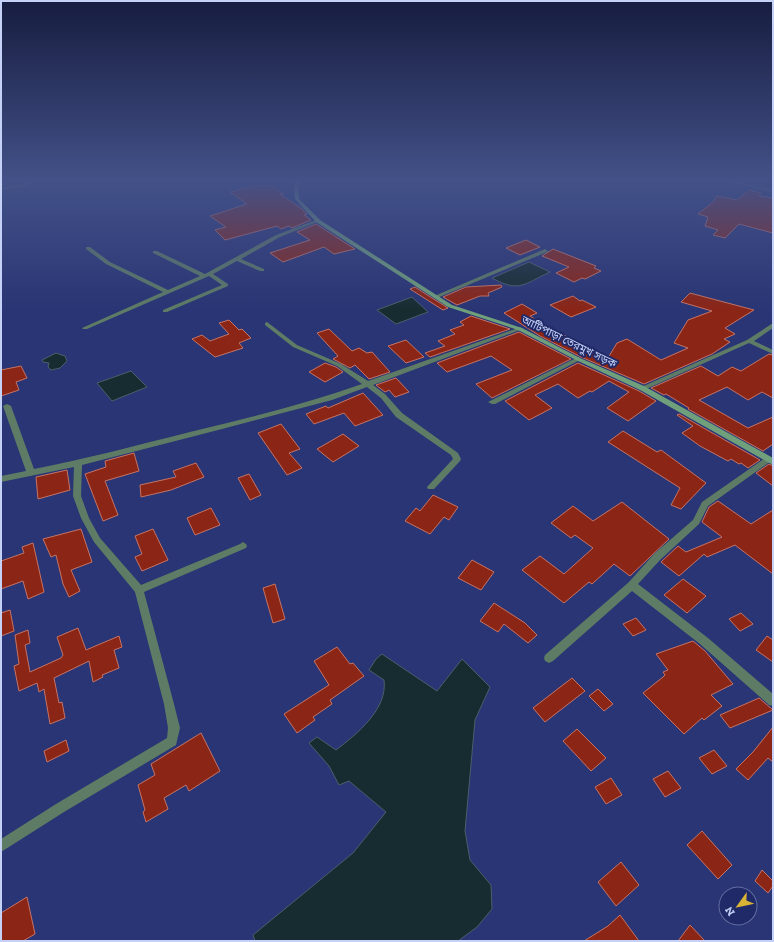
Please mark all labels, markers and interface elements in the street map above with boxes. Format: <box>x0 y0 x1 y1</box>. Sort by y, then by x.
street label: আটিপাড়া তেরমুখ সড়ক <box>518 313 619 371</box>
north arrow <box>718 886 758 926</box>
text: N <box>722 904 738 918</box>

